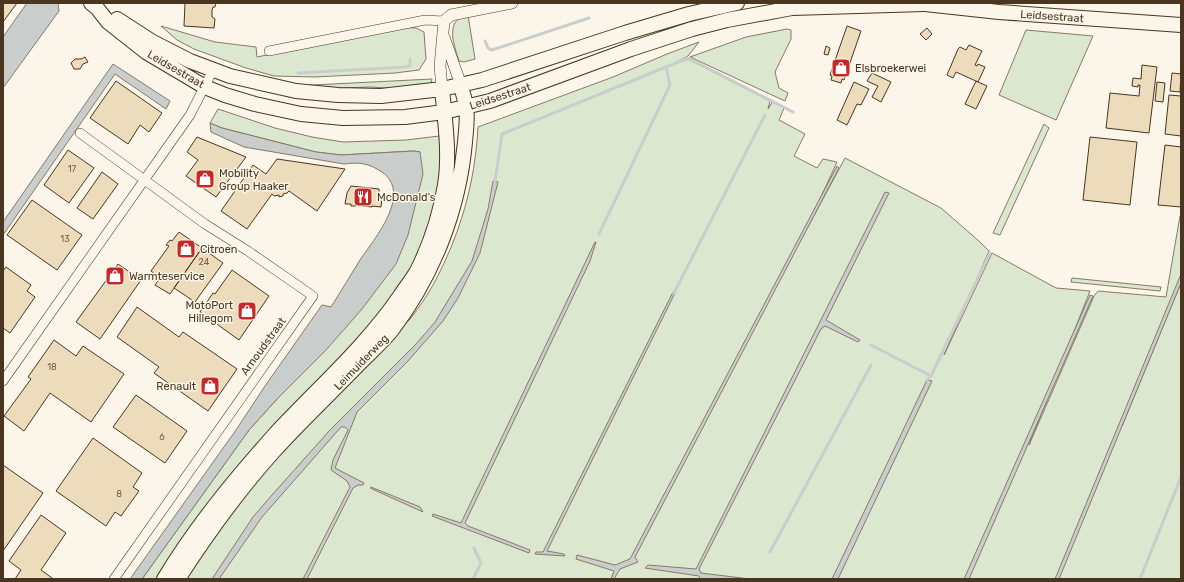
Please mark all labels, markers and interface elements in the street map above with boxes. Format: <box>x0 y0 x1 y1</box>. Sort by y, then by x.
street label: Leidsestraat <box>1020 8 1085 25</box>
street label: Leidsestraat <box>145 48 207 91</box>
shop icon: Elsbroekerwei <box>830 57 852 79</box>
place label: Elsbroekerwei <box>855 62 926 75</box>
street label: Leidsestraat <box>468 80 533 112</box>
house number: 17 <box>68 164 77 174</box>
place label: Mobility Group Haaker <box>219 167 289 193</box>
shop icon: Mobility Group Haaker <box>194 168 216 190</box>
restaurant icon: McDonald's <box>352 186 374 208</box>
place label: McDonald's <box>377 191 436 204</box>
house number: 13 <box>60 234 70 244</box>
shop icon: Citroen <box>175 238 197 260</box>
place label: Citroen <box>200 243 238 256</box>
house number: 24 <box>199 257 210 267</box>
shop icon: Warmteservice <box>104 265 126 287</box>
place label: Warmteservice <box>129 270 205 283</box>
place label: MotoPort Hillegom <box>186 299 234 325</box>
shop icon: MotoPort Hillegom <box>236 300 258 322</box>
street label: Arnoudstraat <box>238 314 289 378</box>
street label: Leimuiderweg <box>332 332 391 393</box>
house number: 18 <box>47 362 57 372</box>
shop icon: Renault <box>199 375 221 397</box>
place label: Renault <box>156 380 197 393</box>
house number: 6 <box>159 432 165 442</box>
house number: 8 <box>116 489 122 499</box>

